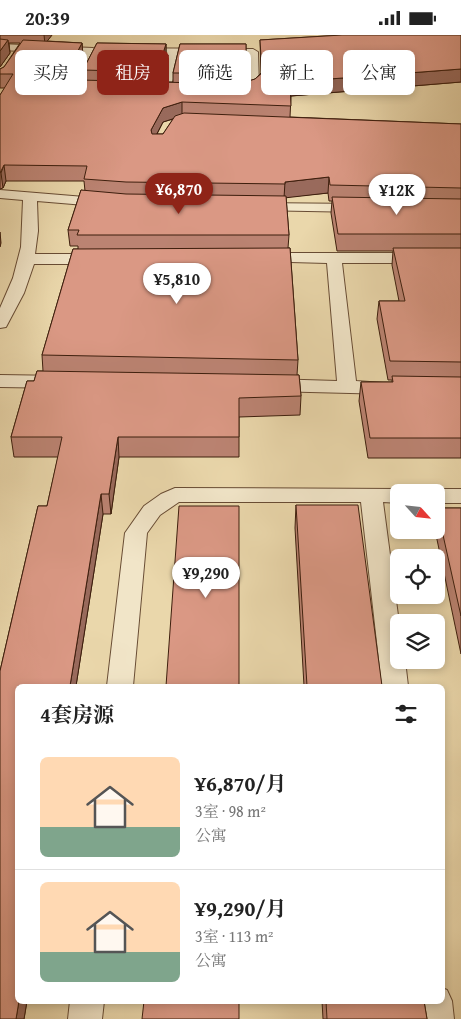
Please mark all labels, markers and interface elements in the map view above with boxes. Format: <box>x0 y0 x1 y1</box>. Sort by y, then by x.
text: 20:39 <box>25 4 70 32</box>
chip: 买房 <box>15 50 87 95</box>
chip: 租房 <box>97 50 169 95</box>
chip: 筛选 <box>179 50 251 95</box>
chip: 新上 <box>261 50 333 95</box>
chip: 公寓 <box>343 50 415 95</box>
pin: ¥6,870 <box>138 173 220 215</box>
pin: ¥12K <box>367 173 427 216</box>
text: ¥6,870 <box>156 177 202 201</box>
text: ¥12K <box>380 178 414 202</box>
pin: ¥5,810 <box>136 263 218 305</box>
text: ¥5,810 <box>154 267 200 291</box>
north arrow <box>390 484 445 539</box>
map controls <box>390 484 445 669</box>
button: locate <box>390 549 445 604</box>
pin: ¥9,290 <box>165 557 247 599</box>
text: ¥9,290 <box>183 561 229 585</box>
button: layers <box>390 614 445 669</box>
text: 4套房源 <box>40 699 114 730</box>
icon: filters <box>392 700 420 728</box>
text: ¥6,870/月 <box>195 768 286 799</box>
icon: home <box>80 777 140 837</box>
text: 3室 · 98 m² <box>195 799 266 823</box>
text: 公寓 <box>195 823 227 847</box>
text: ¥9,290/月 <box>195 893 286 924</box>
icon: home <box>80 902 140 962</box>
text: 3室 · 113 m² <box>195 924 274 948</box>
text: 公寓 <box>195 948 227 972</box>

